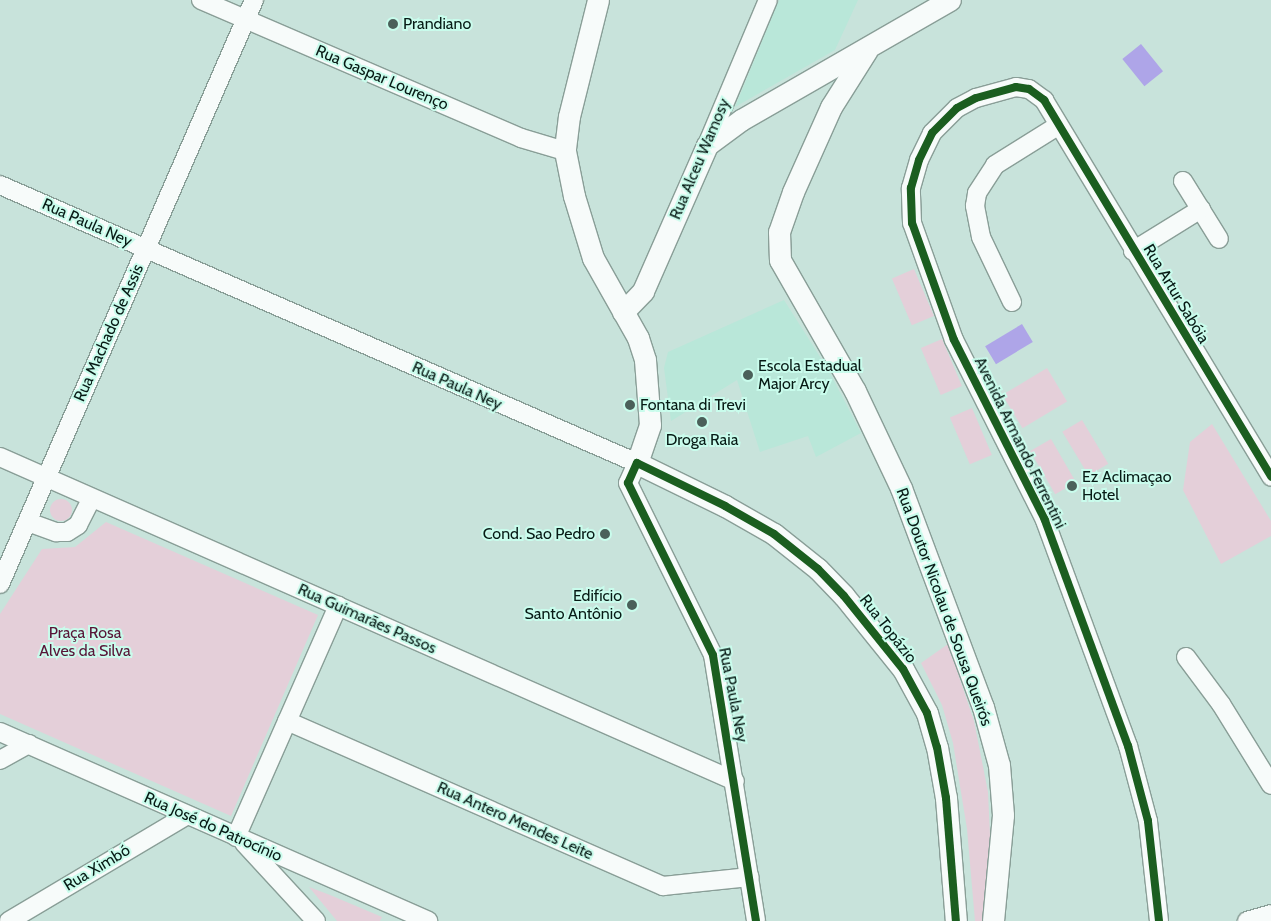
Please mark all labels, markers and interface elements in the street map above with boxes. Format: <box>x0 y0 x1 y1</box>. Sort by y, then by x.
place label: Prandiano <box>403 14 471 34</box>
marker: Prandiano <box>387 18 399 30</box>
street label: Rua Gaspar Lourenço <box>313 41 451 115</box>
street label: Rua Alceu Wamosy <box>666 96 734 222</box>
street label: Rua Paula Ney <box>39 195 135 251</box>
street label: Rua Artur Sabóia <box>1139 241 1213 347</box>
street label: Rua Machado de Assis <box>70 261 148 405</box>
street label: Avenida Armando Ferrentini <box>970 354 1070 532</box>
place label: Escola Estadual Major Arcy <box>758 356 862 394</box>
street label: Rua Paula Ney <box>409 358 505 414</box>
marker: Escola Estadual Major Arcy <box>742 369 754 381</box>
place label: Fontana di Trevi <box>640 395 746 415</box>
marker: Fontana di Trevi <box>624 399 636 411</box>
marker: Droga Raia <box>696 416 708 428</box>
place label: Droga Raia <box>666 430 738 450</box>
place label: Ez Aclimaçao Hotel <box>1082 467 1172 505</box>
marker: Ez Aclimaçao Hotel <box>1066 480 1078 492</box>
street label: Rua Doutor Nicolau de Sousa Queirós <box>892 485 996 729</box>
place label: Cond. Sao Pedro <box>483 524 595 544</box>
marker: Cond. Sao Pedro <box>599 528 611 540</box>
street label: Rua Guimarães Passos <box>295 580 439 658</box>
place label: Edifício Santo Antônio <box>524 586 622 624</box>
street label: Rua Topázio <box>855 591 921 667</box>
marker: Edifício Santo Antônio <box>626 599 638 611</box>
park label: Praça Rosa Alves da Silva <box>39 623 131 661</box>
street label: Rua Paula Ney <box>714 646 752 744</box>
street label: Rua Antero Mendes Leite <box>434 778 596 864</box>
street label: Rua José do Patrocínio <box>141 788 285 866</box>
street label: Rua Ximbó <box>60 841 134 895</box>

